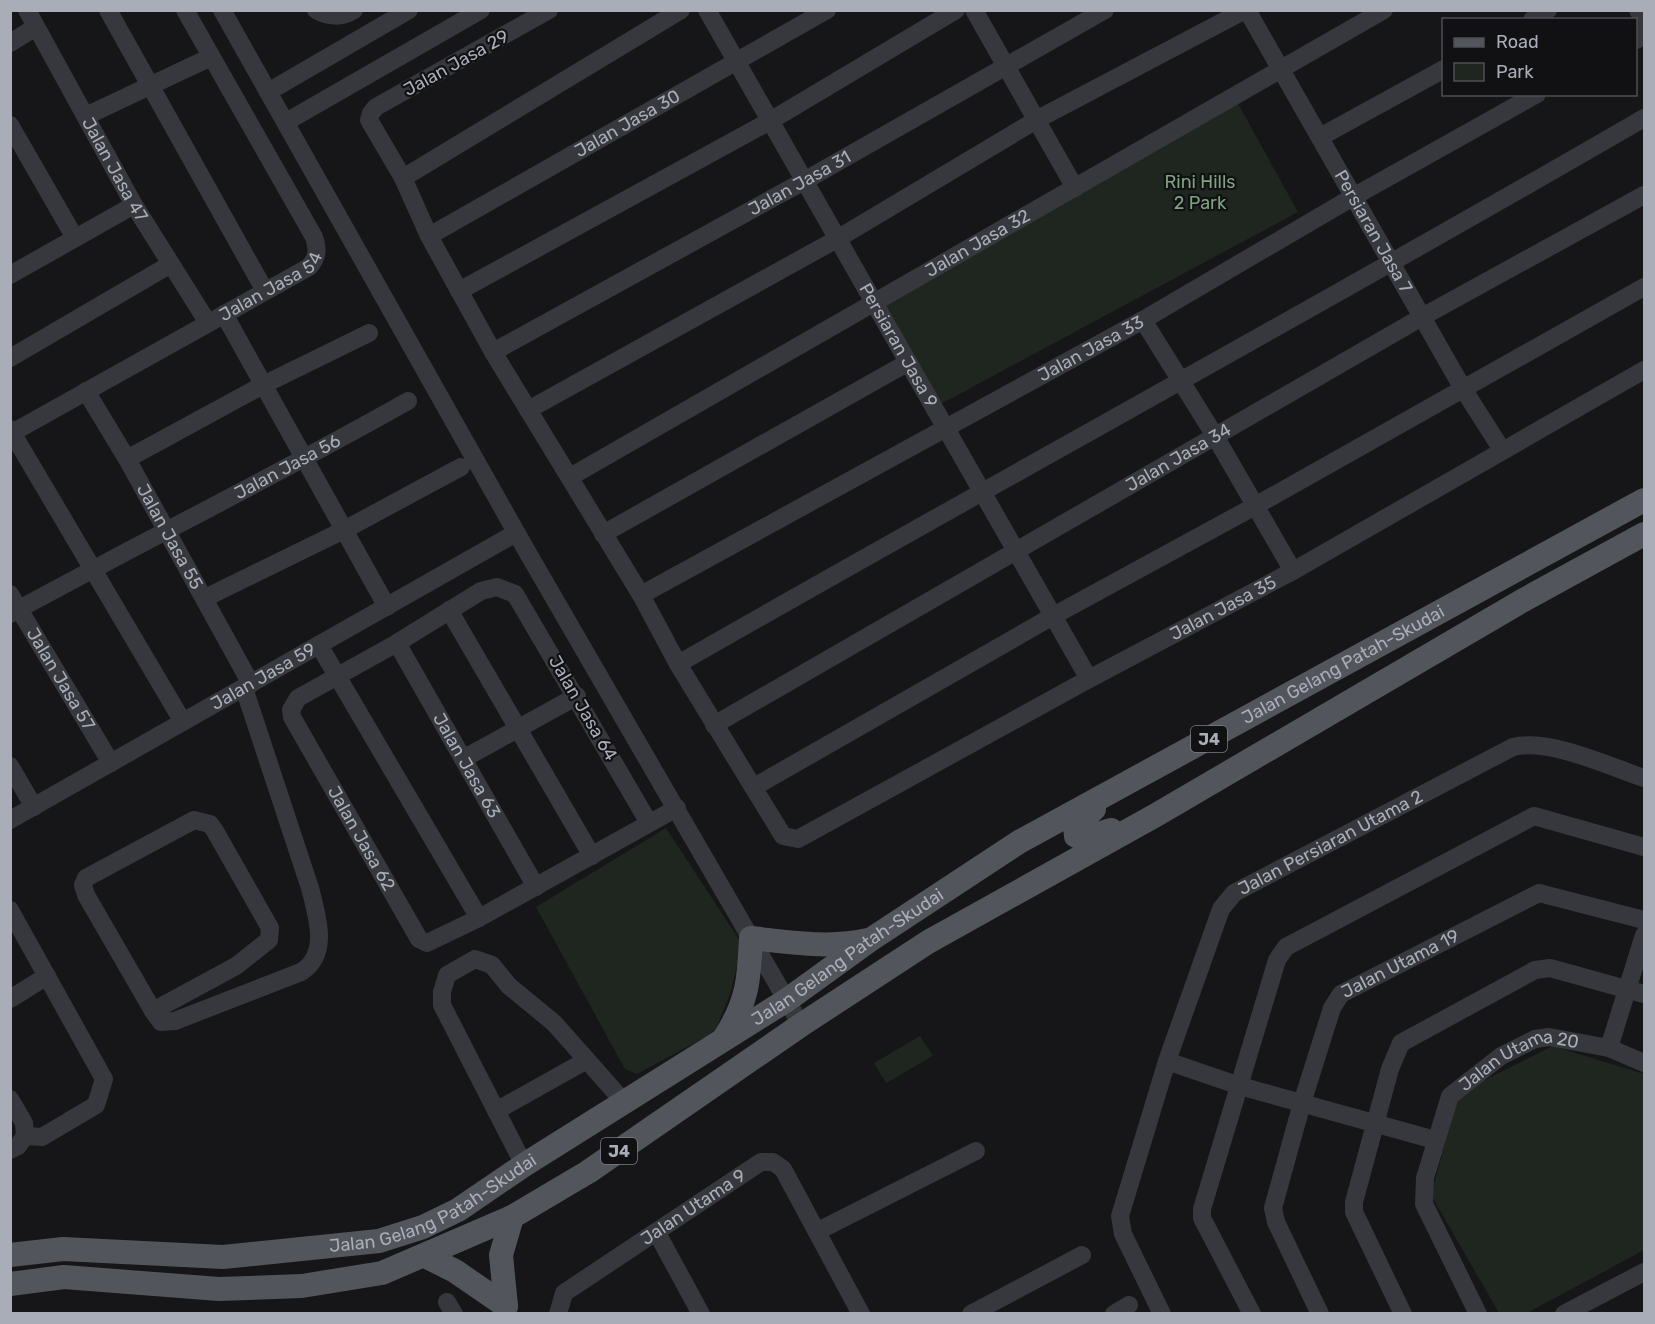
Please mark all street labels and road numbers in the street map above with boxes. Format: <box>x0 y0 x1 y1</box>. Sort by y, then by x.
street label: Jalan Jasa 29 <box>400 25 512 101</box>
street label: Jalan Jasa 30 <box>571 85 684 162</box>
street label: Jalan Jasa 47 <box>77 113 153 226</box>
street label: Jalan Jasa 31 <box>744 146 855 220</box>
street label: Persiaran Jasa 7 <box>1330 166 1417 297</box>
street label: Jalan Jasa 32 <box>921 204 1034 282</box>
street label: Jalan Jasa 54 <box>215 249 327 326</box>
street label: Persiaran Jasa 9 <box>854 279 943 411</box>
street label: Jalan Jasa 33 <box>1034 311 1148 386</box>
street label: Jalan Jasa 34 <box>1122 418 1235 496</box>
street label: Jalan Jasa 56 <box>230 429 344 504</box>
street label: Jalan Jasa 55 <box>132 480 208 593</box>
street label: Jalan Jasa 35 <box>1166 571 1280 645</box>
street label: Jalan Gelang Patah-Skudai <box>1238 600 1448 729</box>
street label: Jalan Jasa 57 <box>22 624 100 734</box>
street label: Jalan Jasa 59 <box>207 638 319 715</box>
street label: Jalan Jasa 64 <box>544 652 622 764</box>
street label: Jalan Jasa 63 <box>428 709 505 822</box>
road number: J4 <box>1191 726 1227 752</box>
street label: Jalan Jasa 62 <box>323 782 400 895</box>
street label: Jalan Persiaran Utama 2 <box>1234 785 1427 900</box>
street label: Jalan Gelang Patah-Skudai <box>748 884 948 1030</box>
street label: Jalan Utama 19 <box>1338 925 1463 1003</box>
street label: Jalan Utama 20 <box>1454 1026 1581 1096</box>
road number: J4 <box>601 1138 637 1164</box>
street label: Jalan Gelang Patah-Skudai <box>328 1149 540 1257</box>
street label: Jalan Utama 9 <box>636 1164 750 1250</box>

